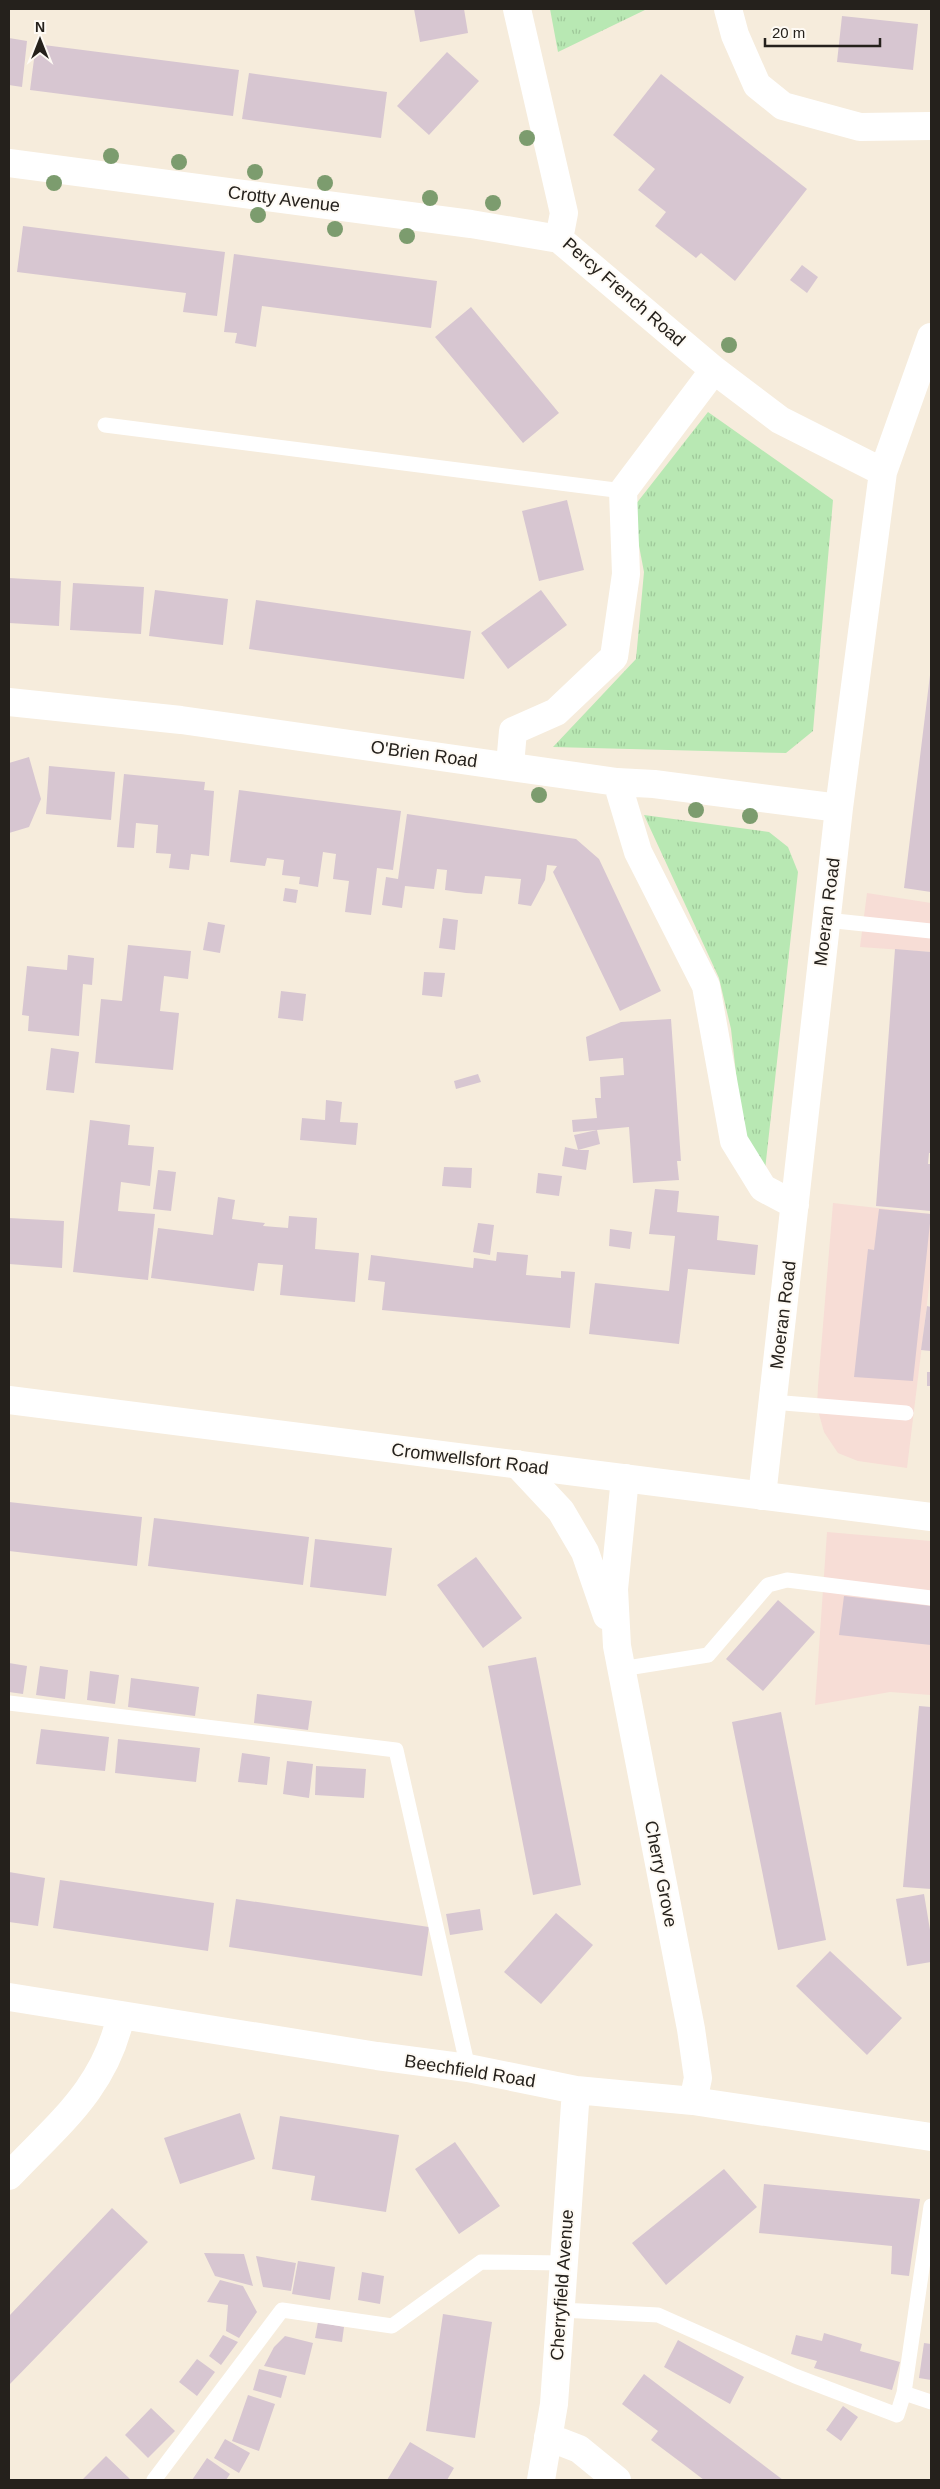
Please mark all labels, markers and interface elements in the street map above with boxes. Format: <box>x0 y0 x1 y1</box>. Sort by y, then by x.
north arrow <box>15 15 65 65</box>
scale bar <box>765 15 880 47</box>
text: N <box>35 19 45 35</box>
text: 20 m <box>772 24 805 41</box>
street label: Crotty Avenue <box>227 182 341 216</box>
street label: Percy French Road <box>559 234 689 350</box>
street label: O'Brien Road <box>369 737 479 771</box>
street label: Moeran Road <box>810 857 844 967</box>
street label: Moeran Road <box>766 1260 800 1370</box>
street label: Cromwellsfort Road <box>390 1439 550 1479</box>
street label: Cherry Grove <box>641 1819 681 1929</box>
street label: Beechfield Road <box>403 2051 537 2091</box>
street label: Cherryfield Avenue <box>547 2209 577 2361</box>

